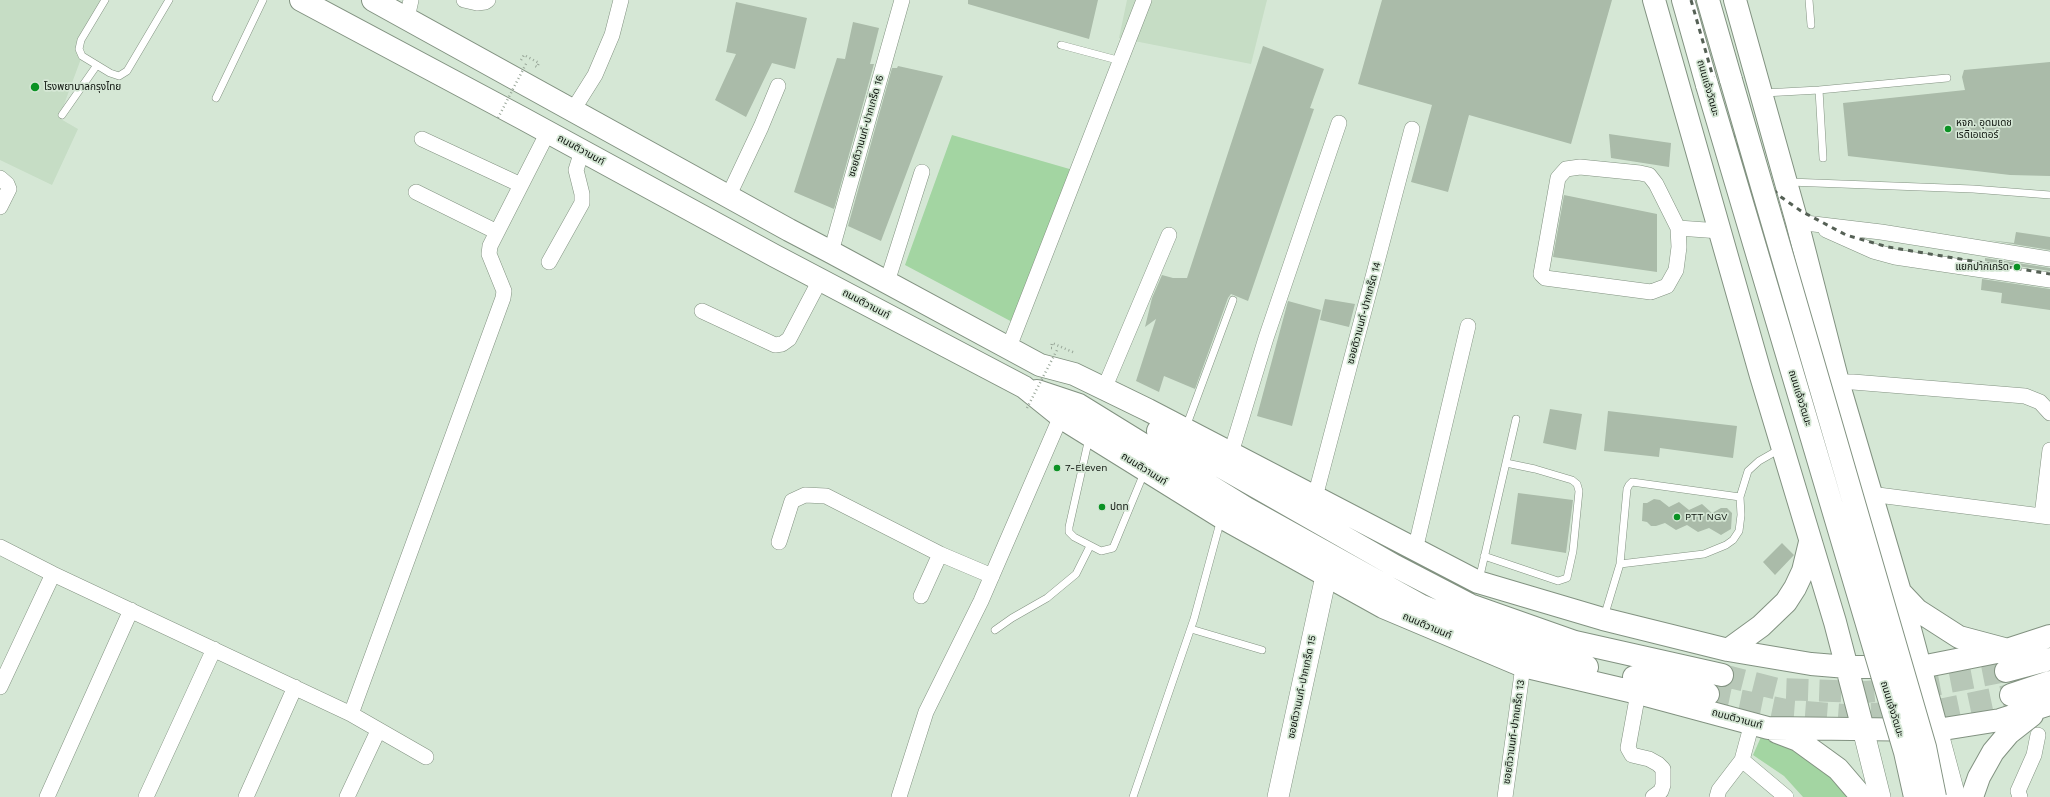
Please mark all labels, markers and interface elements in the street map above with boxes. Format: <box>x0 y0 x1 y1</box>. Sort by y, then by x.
street label: ถนนแจ้งวัฒนะ <box>1694 59 1722 117</box>
street label: ซอยติวานนท์-ปากเกร็ด 16 <box>846 74 886 178</box>
marker: โรงพยาบาลกรุงไทย <box>29 81 41 93</box>
place label: โรงพยาบาลกรุงไทย <box>44 81 121 93</box>
place label: หจก. อุดมเดช เรดิเอเตอร์ <box>1956 117 2012 140</box>
marker: หจก. อุดมเดช เรดิเอเตอร์ <box>1943 124 1953 134</box>
street label: ถนนติวานนท์ <box>555 132 607 168</box>
street label: ซอยติวานนท์-ปากเกร็ด 14 <box>1345 260 1383 366</box>
place label: แยกปากเกร็ด <box>1956 261 2009 273</box>
marker: แยกปากเกร็ด <box>2012 262 2022 272</box>
street label: ถนนติวานนท์ <box>840 287 892 321</box>
street label: ถนนแจ้งวัฒนะ <box>1786 369 1814 427</box>
street label: ถนนติวานนท์ <box>1119 450 1169 488</box>
place label: 7-Eleven <box>1065 462 1107 474</box>
marker: 7-Eleven <box>1052 463 1062 473</box>
place label: ปตท <box>1110 501 1128 513</box>
marker: ปตท <box>1097 502 1107 512</box>
place label: PTT NGV <box>1685 511 1728 523</box>
marker: PTT NGV <box>1672 512 1682 522</box>
street label: ถนนติวานนท์ <box>1401 610 1453 642</box>
street label: ซอยติวานนท์-ปากเกร็ด 15 <box>1285 634 1319 740</box>
street label: ซอยติวานนท์-ปากเกร็ด 13 <box>1501 679 1527 785</box>
street label: ถนนแจ้งวัฒนะ <box>1878 680 1906 738</box>
street label: ถนนติวานนท์ <box>1710 706 1764 732</box>

